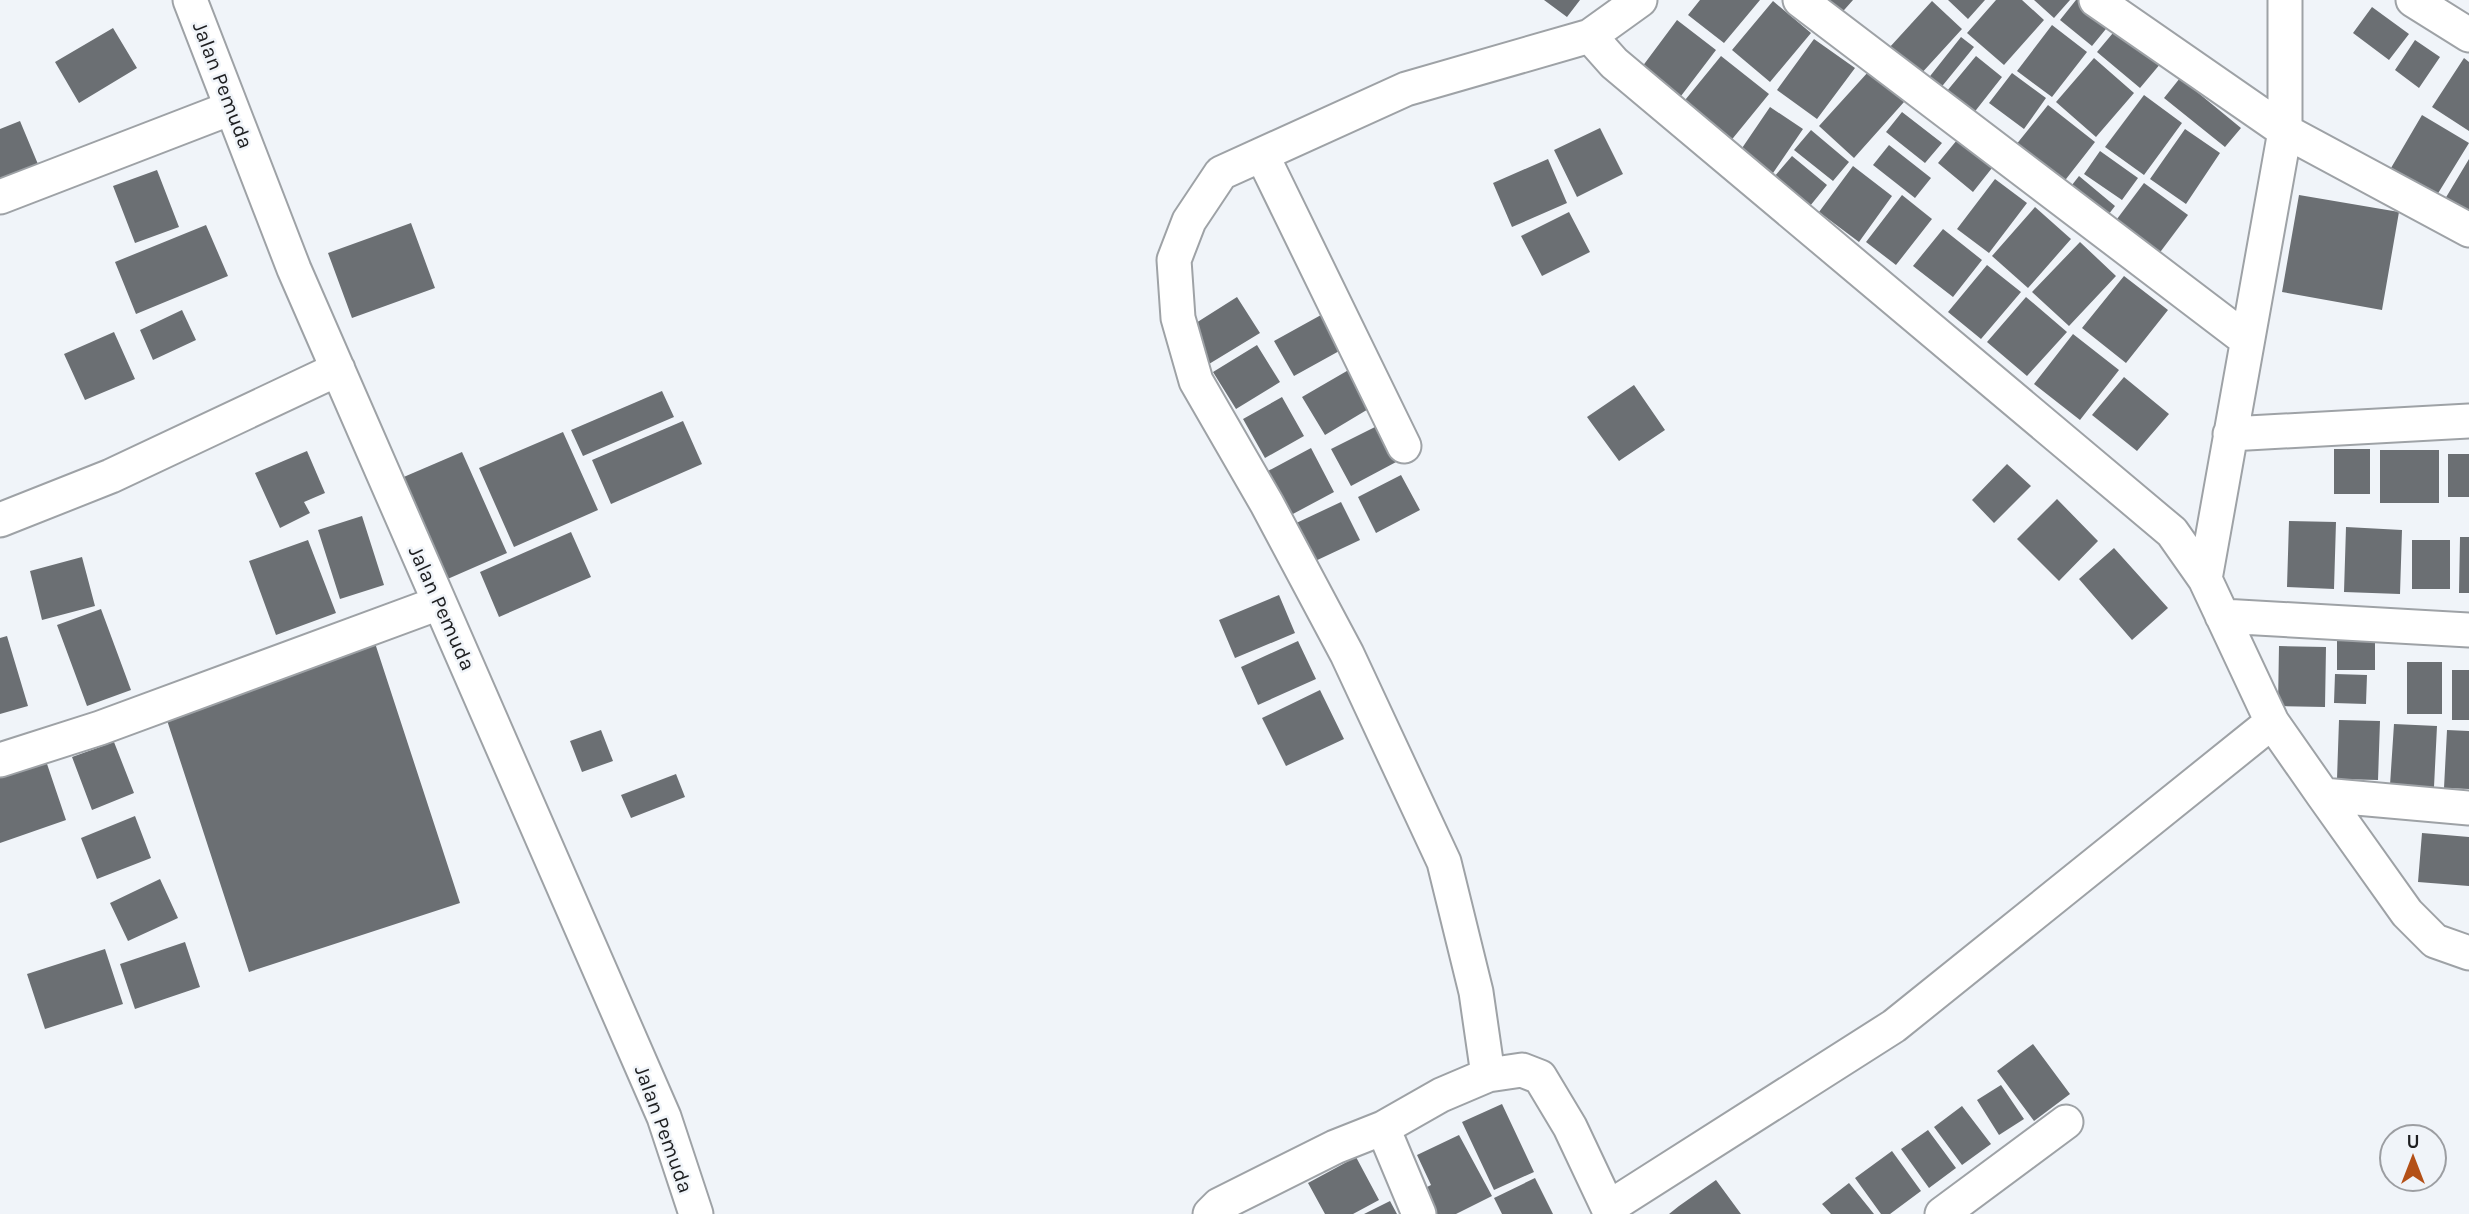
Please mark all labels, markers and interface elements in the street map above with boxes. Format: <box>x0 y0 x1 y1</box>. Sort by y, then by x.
street label: Jalan Pemuda <box>188 18 258 152</box>
street label: Jalan Pemuda <box>404 542 480 674</box>
street label: Jalan Pemuda <box>630 1062 698 1196</box>
north arrow <box>2378 1123 2448 1193</box>
text: U <box>2406 1131 2420 1153</box>

